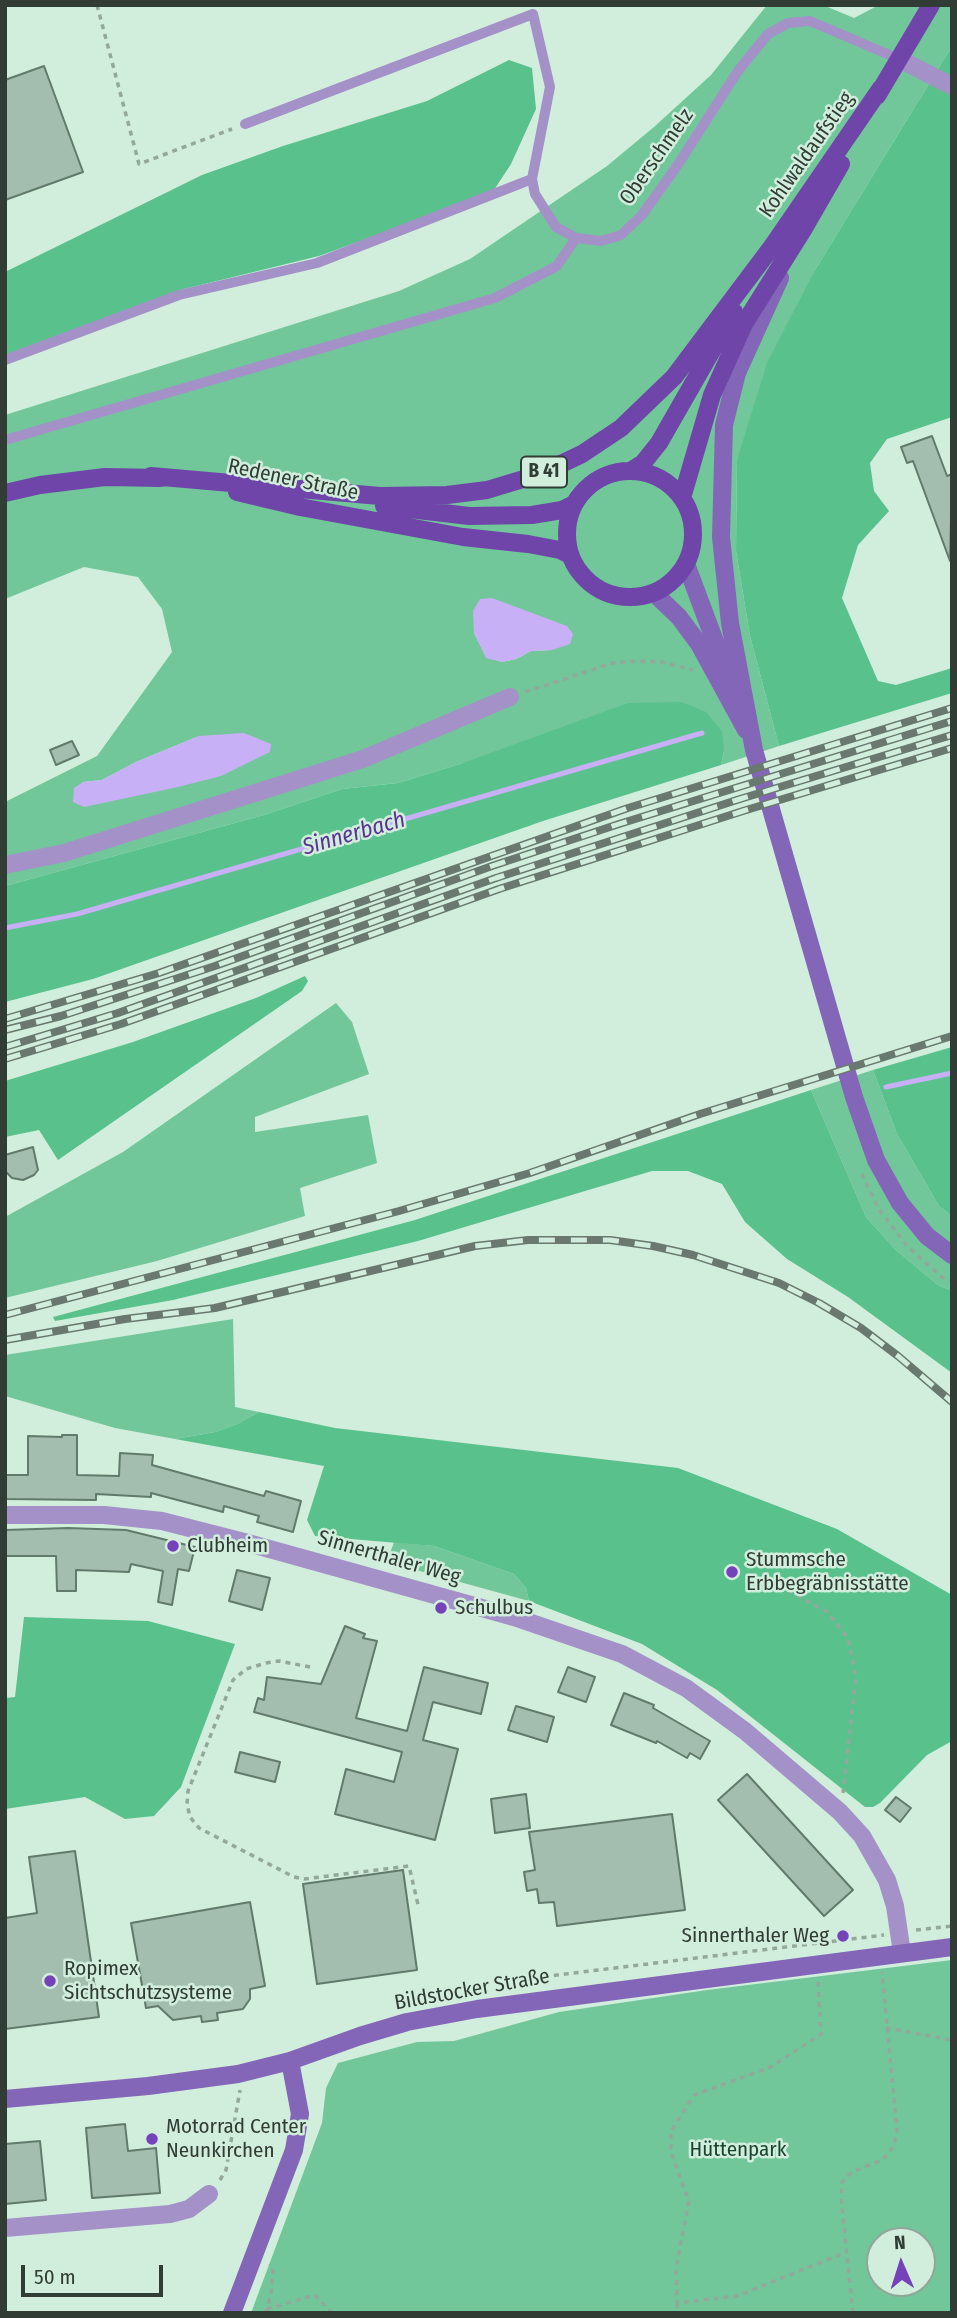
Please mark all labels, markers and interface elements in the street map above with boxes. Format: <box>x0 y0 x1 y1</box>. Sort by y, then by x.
street label: Kohlwaldaufstieg <box>754 87 860 223</box>
street label: Oberschmelz <box>615 104 699 210</box>
street label: Redener Straße <box>225 454 361 506</box>
road number: B 41 <box>521 457 567 488</box>
water label: Sinnerbach <box>299 806 409 862</box>
street label: Sinnerthaler Weg <box>315 1526 463 1590</box>
place label: Clubheim <box>187 1533 268 1559</box>
marker: Clubheim <box>165 1538 181 1554</box>
place label: Stummsche Erbbegräbnisstätte <box>746 1547 909 1597</box>
marker: Stummsche Erbbegräbnisstätte <box>724 1564 740 1580</box>
place label: Schulbus <box>455 1595 533 1621</box>
marker: Schulbus <box>433 1600 449 1616</box>
place label: Sinnerthaler Weg <box>682 1923 829 1949</box>
marker: Sinnerthaler Weg <box>835 1928 851 1944</box>
place label: Ropimex Sichtschutzsysteme <box>64 1956 232 2006</box>
street label: Bildstocker Straße <box>392 1964 552 2016</box>
marker: Ropimex Sichtschutzsysteme <box>42 1973 58 1989</box>
place label: Motorrad Center Neunkirchen <box>166 2114 306 2164</box>
marker: Motorrad Center Neunkirchen <box>144 2131 160 2147</box>
park label: Hüttenpark <box>690 2137 786 2163</box>
north arrow <box>866 2227 936 2297</box>
text: N <box>894 2231 906 2254</box>
scale bar <box>24 2252 166 2296</box>
text: 50 m <box>34 2264 76 2290</box>

